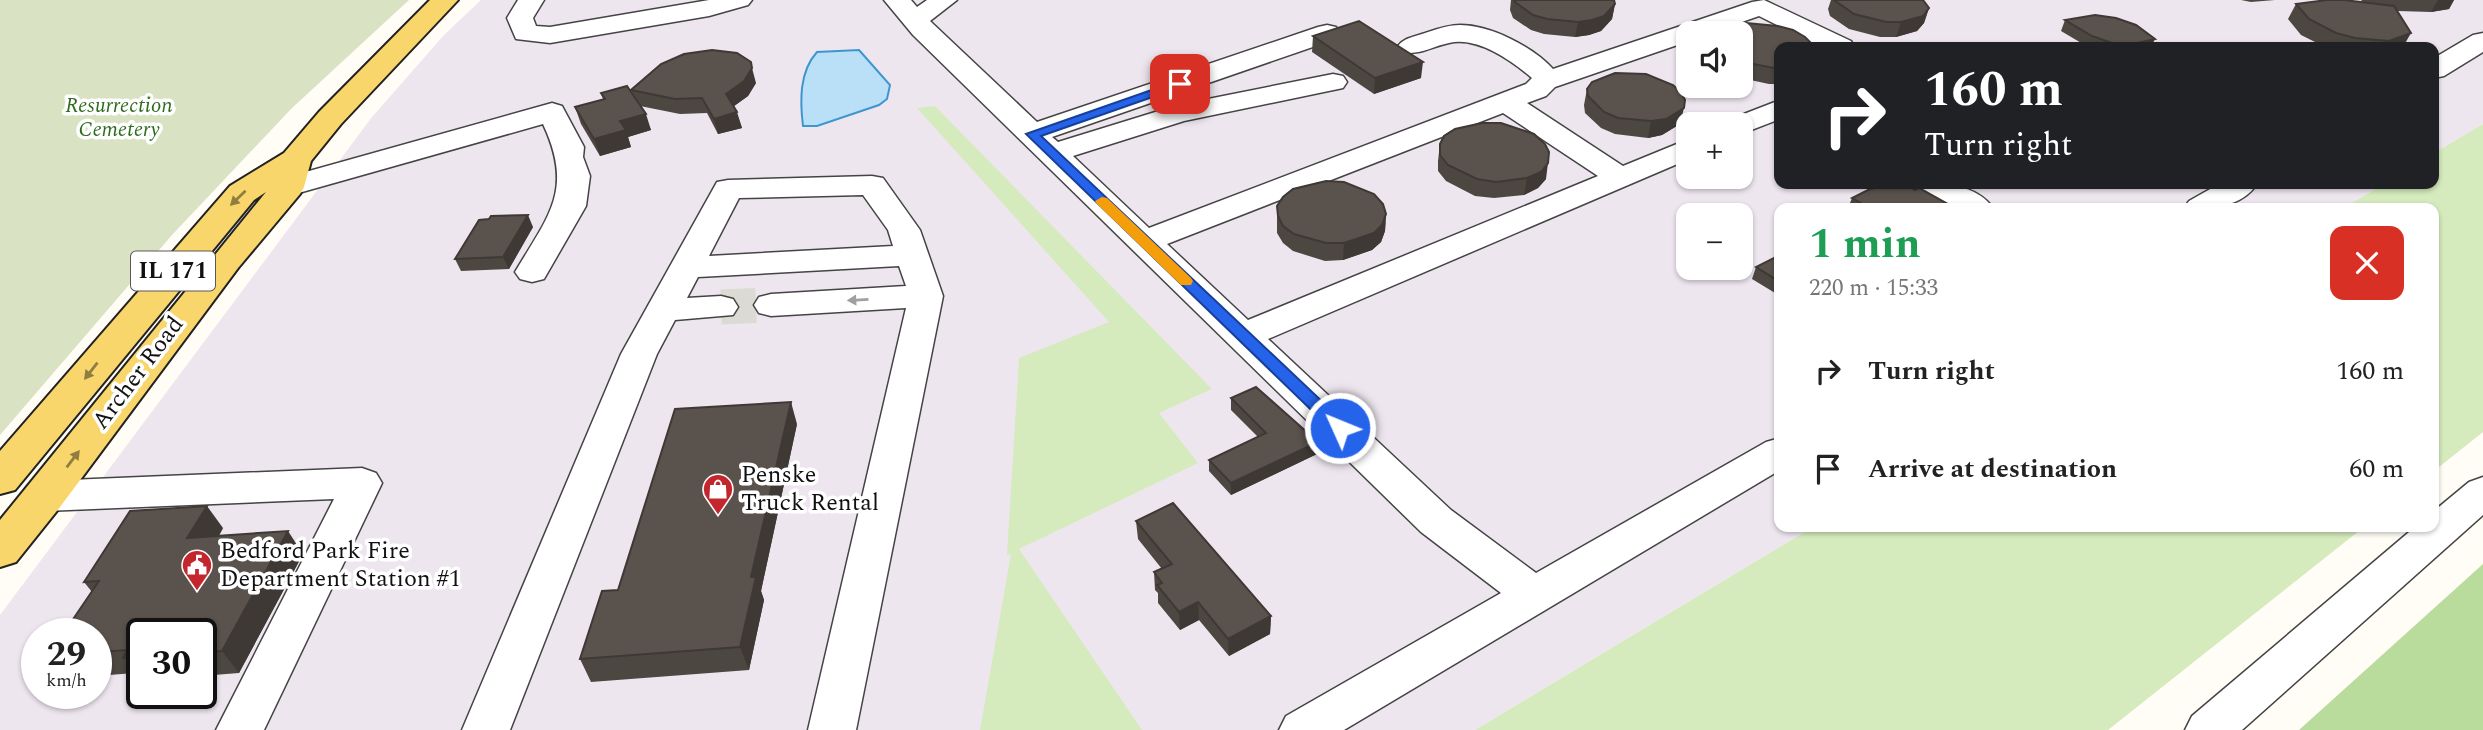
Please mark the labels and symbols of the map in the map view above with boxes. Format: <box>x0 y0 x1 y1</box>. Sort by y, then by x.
pin <box>1150 54 1210 114</box>
park label: Resurrection Cemetery <box>65 90 173 146</box>
one-way arrow <box>230 189 247 206</box>
road number: IL 171 <box>131 252 215 290</box>
one-way arrow <box>847 295 869 306</box>
street label: Archer Road <box>83 309 193 437</box>
one-way arrow <box>84 362 99 380</box>
position arrow <box>1303 391 1377 465</box>
one-way arrow <box>66 450 80 468</box>
place label: Penske Truck Rental <box>741 457 879 521</box>
shop icon: Penske Truck Rental <box>701 472 735 516</box>
place label: Bedford Park Fire Department Station #1 <box>220 533 461 597</box>
public building icon: Bedford Park Fire Department Station #1 <box>180 548 214 592</box>
speed limit sign: 30 <box>126 618 217 709</box>

